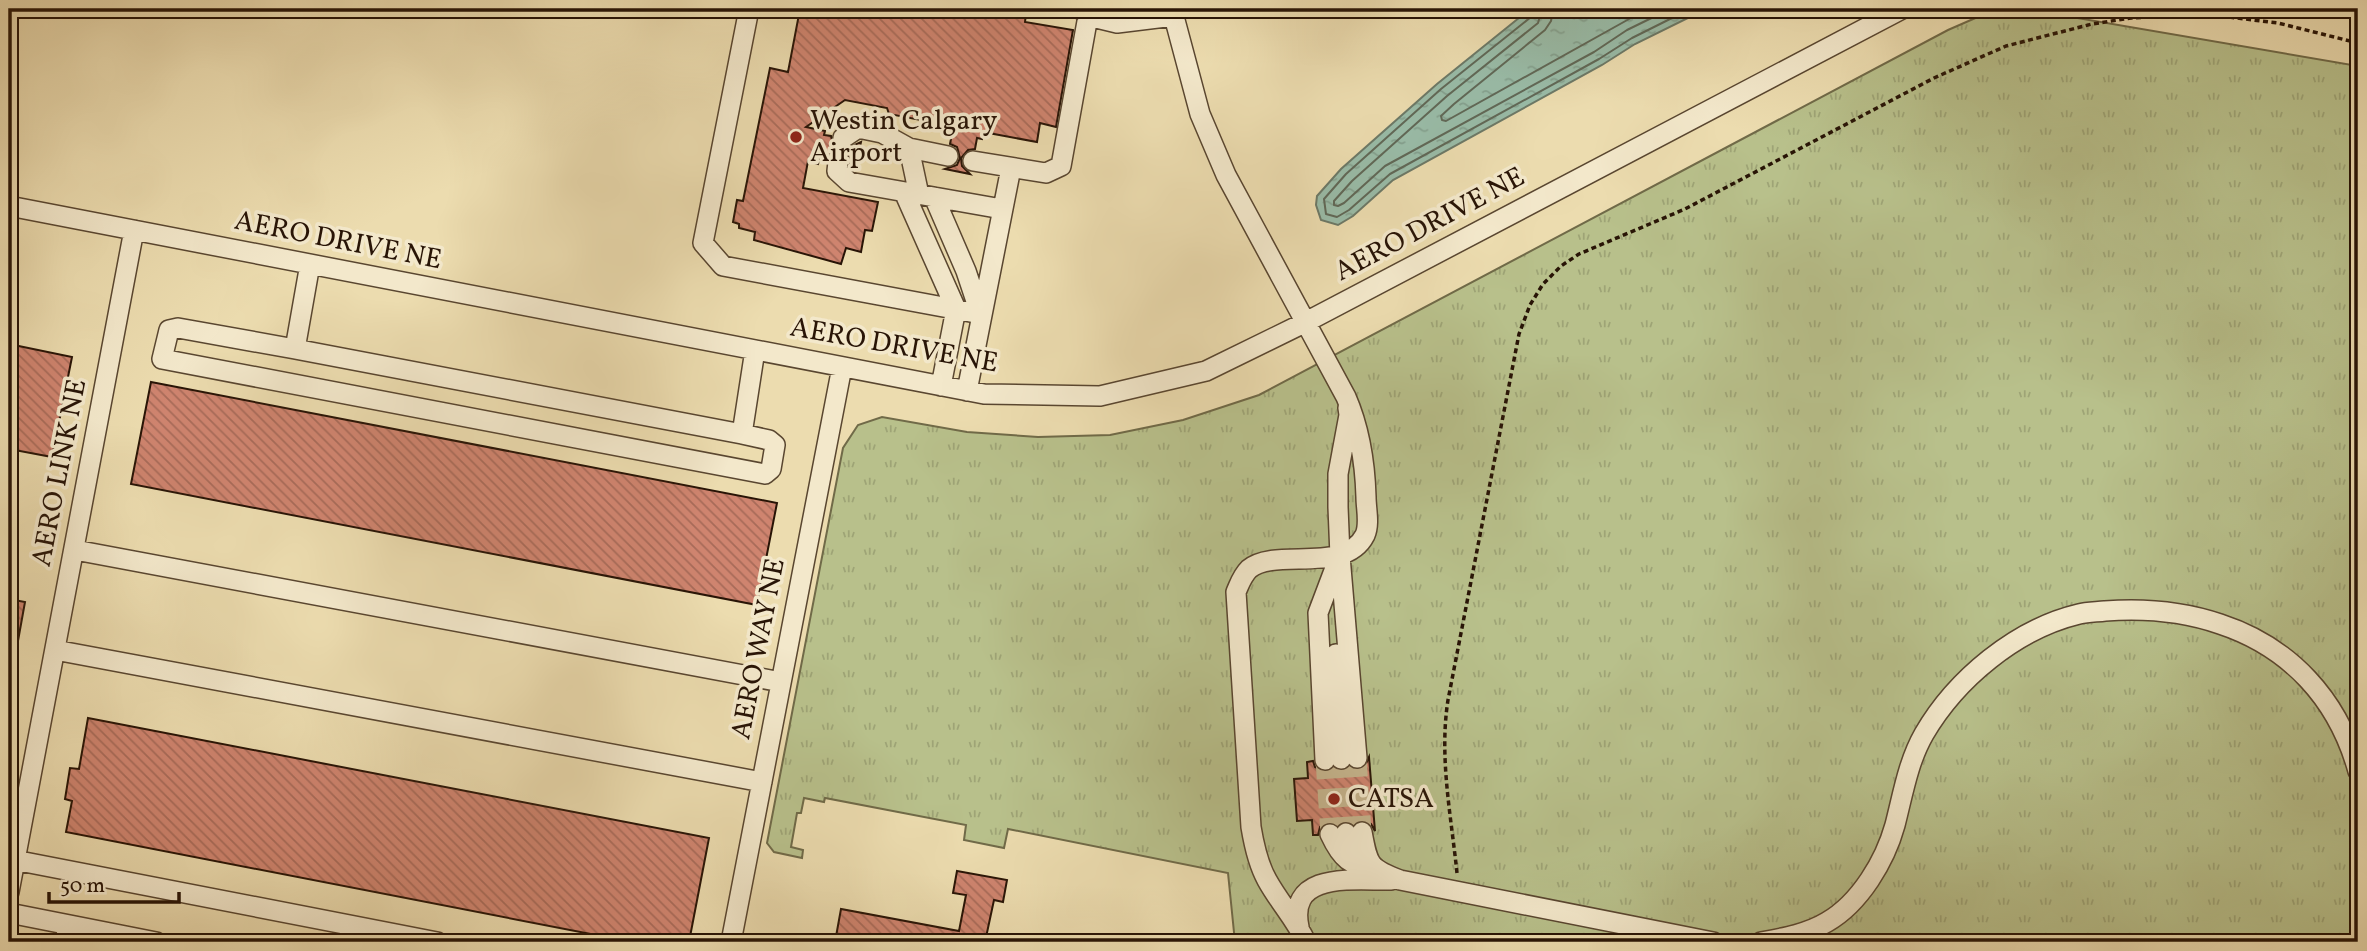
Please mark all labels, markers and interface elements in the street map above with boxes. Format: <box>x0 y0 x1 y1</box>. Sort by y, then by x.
place label: Westin Calgary Airport <box>810 102 997 173</box>
marker: Westin Calgary Airport <box>788 129 804 145</box>
street label: AERO DRIVE NE <box>1328 158 1532 292</box>
street label: AERO DRIVE NE <box>231 202 445 280</box>
street label: AERO DRIVE NE <box>787 309 1001 383</box>
street label: AERO LINK NE <box>23 376 97 570</box>
street label: AERO WAY NE <box>722 555 796 743</box>
place label: CATSA <box>1348 780 1434 819</box>
marker: CATSA <box>1326 791 1342 807</box>
scale bar <box>49 860 178 904</box>
text: 50 m <box>60 872 105 901</box>

